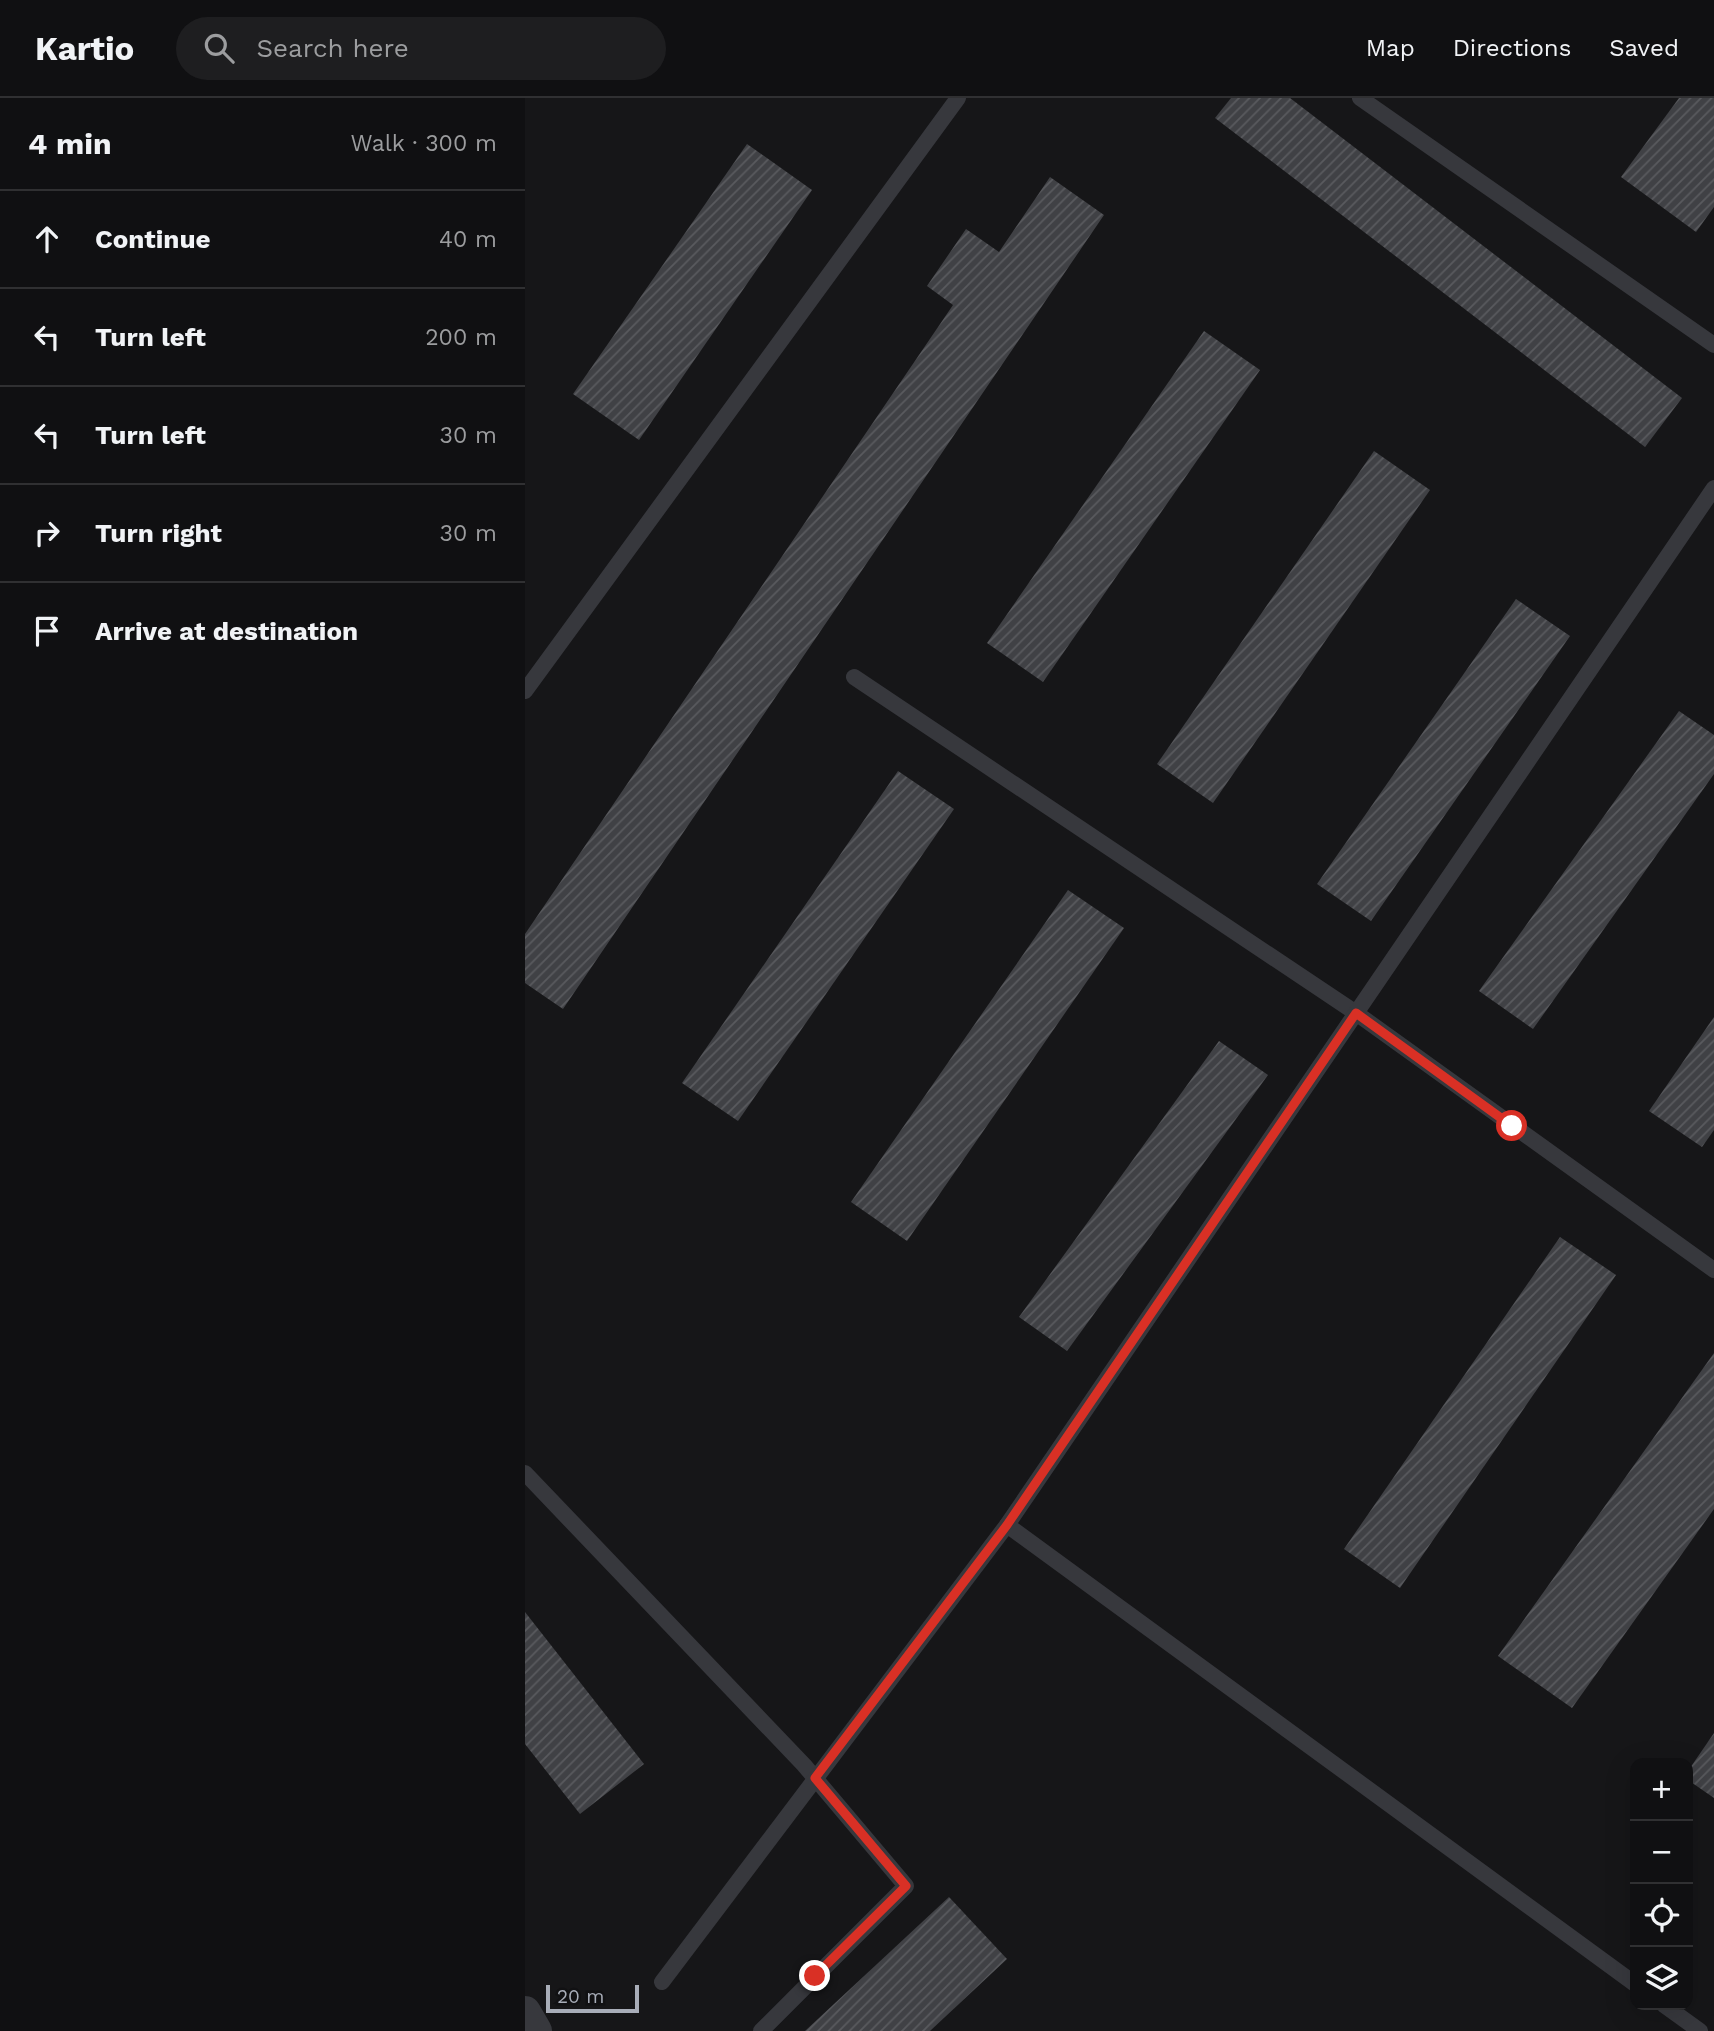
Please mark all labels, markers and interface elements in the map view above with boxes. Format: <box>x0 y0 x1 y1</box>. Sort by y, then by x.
search box <box>176 17 666 80</box>
text: Kartio <box>35 29 134 68</box>
icon: search <box>200 29 238 67</box>
text: Search here <box>256 33 409 63</box>
text: Map <box>1366 34 1415 62</box>
text: Directions <box>1453 34 1571 62</box>
text: Saved <box>1609 34 1679 62</box>
text: 4 min <box>28 126 112 161</box>
text: Walk · 300 m <box>351 130 497 157</box>
icon: ahead <box>28 220 66 258</box>
text: Continue <box>95 224 211 254</box>
text: 40 m <box>439 226 497 253</box>
icon: left <box>28 318 66 356</box>
text: Turn left <box>95 322 206 352</box>
text: 200 m <box>425 324 497 351</box>
icon: left <box>28 416 66 454</box>
text: Turn left <box>95 420 206 450</box>
text: 30 m <box>440 422 497 449</box>
icon: right <box>28 514 66 552</box>
text: Turn right <box>95 518 222 548</box>
text: 30 m <box>440 520 497 547</box>
icon: arrive <box>28 612 66 650</box>
text: Arrive at destination <box>95 616 358 646</box>
route start <box>1496 1110 1527 1141</box>
map controls <box>1630 1758 1693 2010</box>
button: + <box>1630 1758 1693 1821</box>
button: − <box>1630 1821 1693 1884</box>
button: locate <box>1630 1884 1693 1947</box>
button: layers <box>1630 1947 1693 2010</box>
route end <box>799 1960 830 1991</box>
scale bar <box>546 1982 639 2014</box>
text: 20 m <box>557 1985 604 2008</box>

